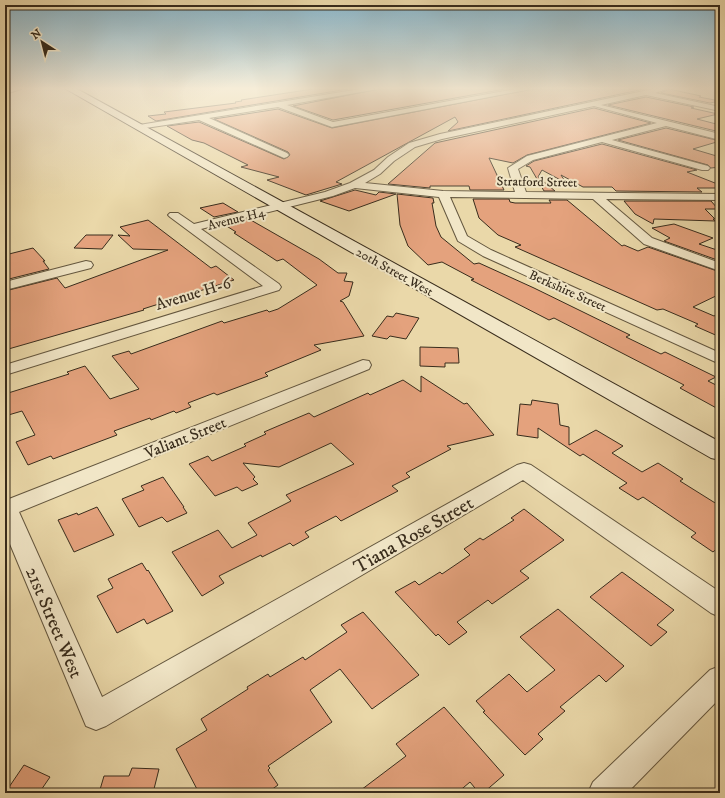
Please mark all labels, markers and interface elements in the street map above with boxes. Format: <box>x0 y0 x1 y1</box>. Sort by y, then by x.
north arrow <box>22 22 62 62</box>
text: N <box>29 26 44 43</box>
street label: Stratford Street <box>497 173 577 191</box>
street label: Avenue H4 <box>206 204 267 234</box>
street label: 20th Street West <box>353 244 436 300</box>
street label: Berkshire Street <box>526 267 609 315</box>
street label: Avenue H-6 <box>153 273 234 315</box>
street label: Valiant Street <box>141 412 229 464</box>
street label: Tiana Rose Street <box>350 492 478 579</box>
street label: 21st Street West <box>20 563 87 682</box>

